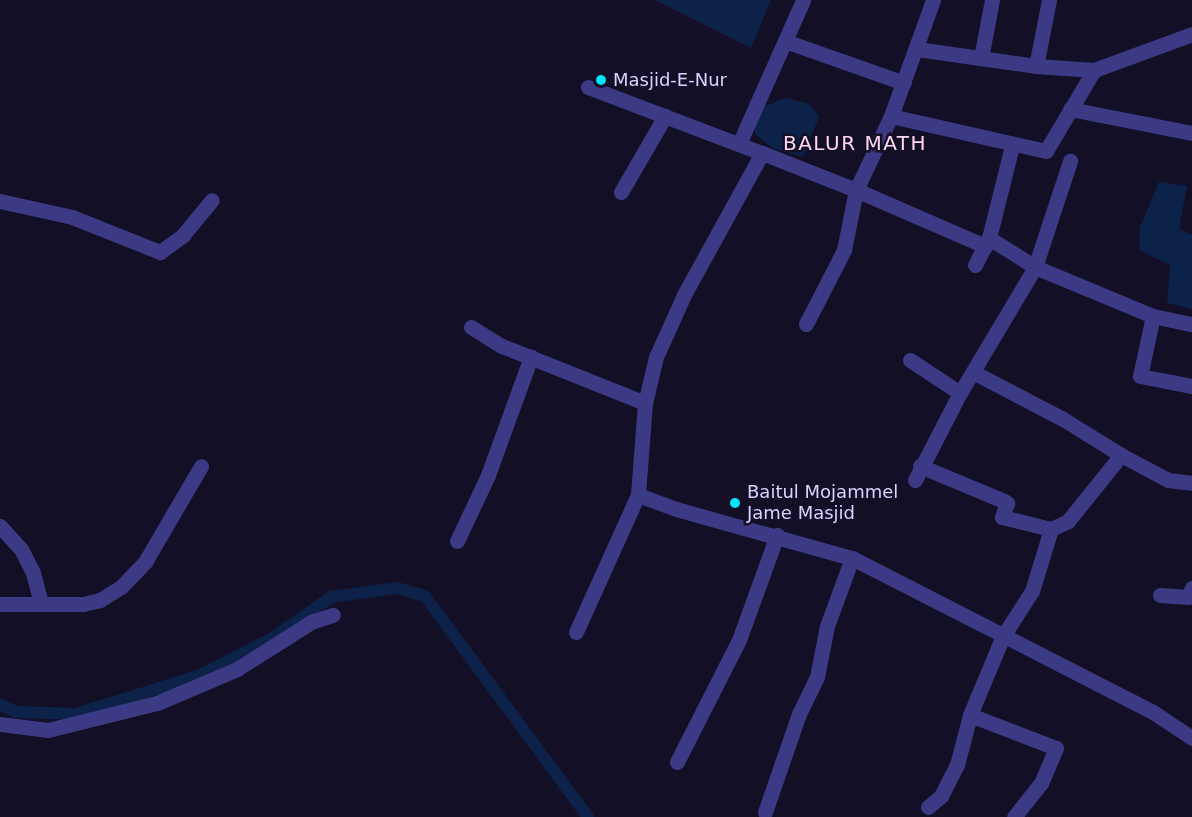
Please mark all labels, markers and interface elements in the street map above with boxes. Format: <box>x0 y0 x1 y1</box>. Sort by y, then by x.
place label: Masjid-E-Nur <box>613 69 727 91</box>
marker: Masjid-E-Nur <box>594 73 608 87</box>
district label: BALUR MATH <box>783 131 927 155</box>
place label: Baitul Mojammel Jame Masjid <box>747 482 898 524</box>
marker: Baitul Mojammel Jame Masjid <box>728 496 742 510</box>

